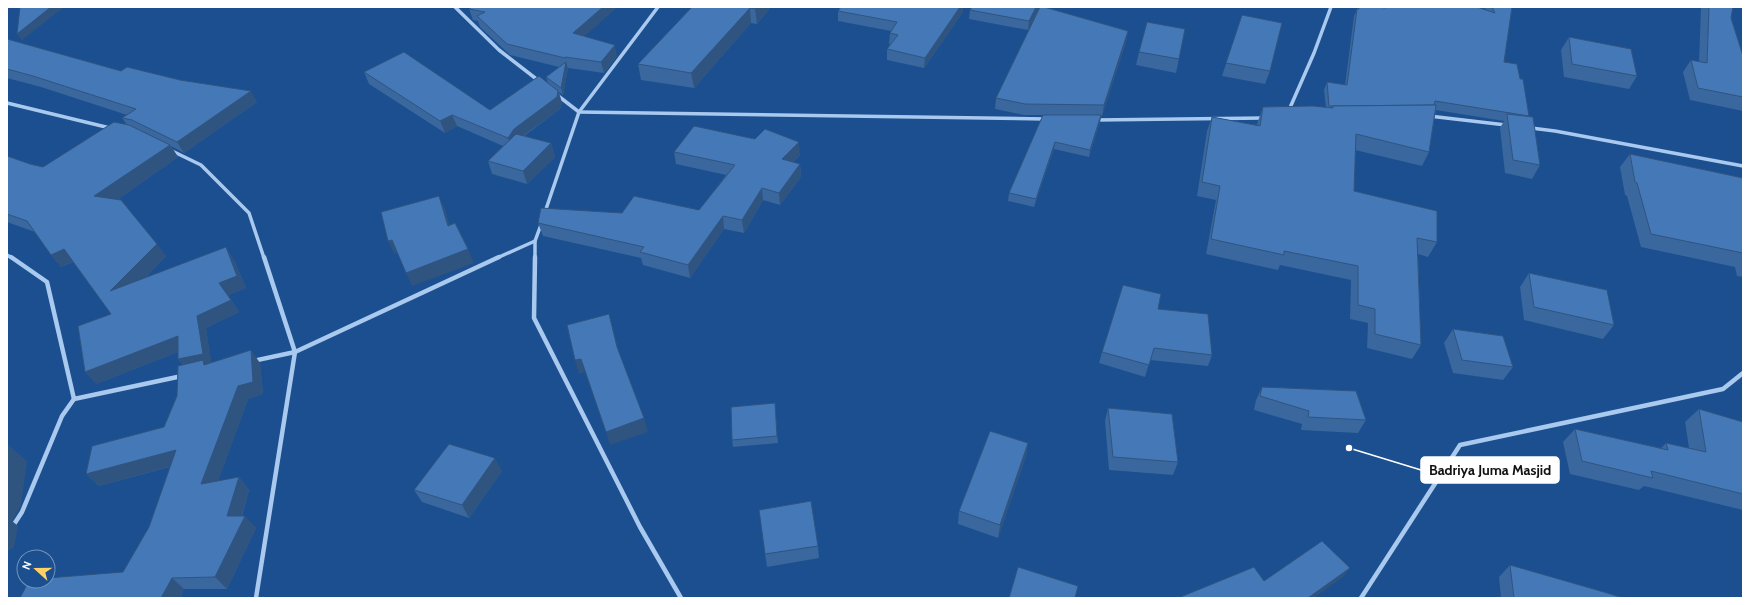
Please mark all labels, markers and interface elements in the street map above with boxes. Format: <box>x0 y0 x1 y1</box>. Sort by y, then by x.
callout: Badriya Juma Masjid <box>1421 457 1559 483</box>
text: Badriya Juma Masjid <box>1429 461 1551 479</box>
north arrow <box>16 549 56 589</box>
text: N <box>19 559 35 572</box>

